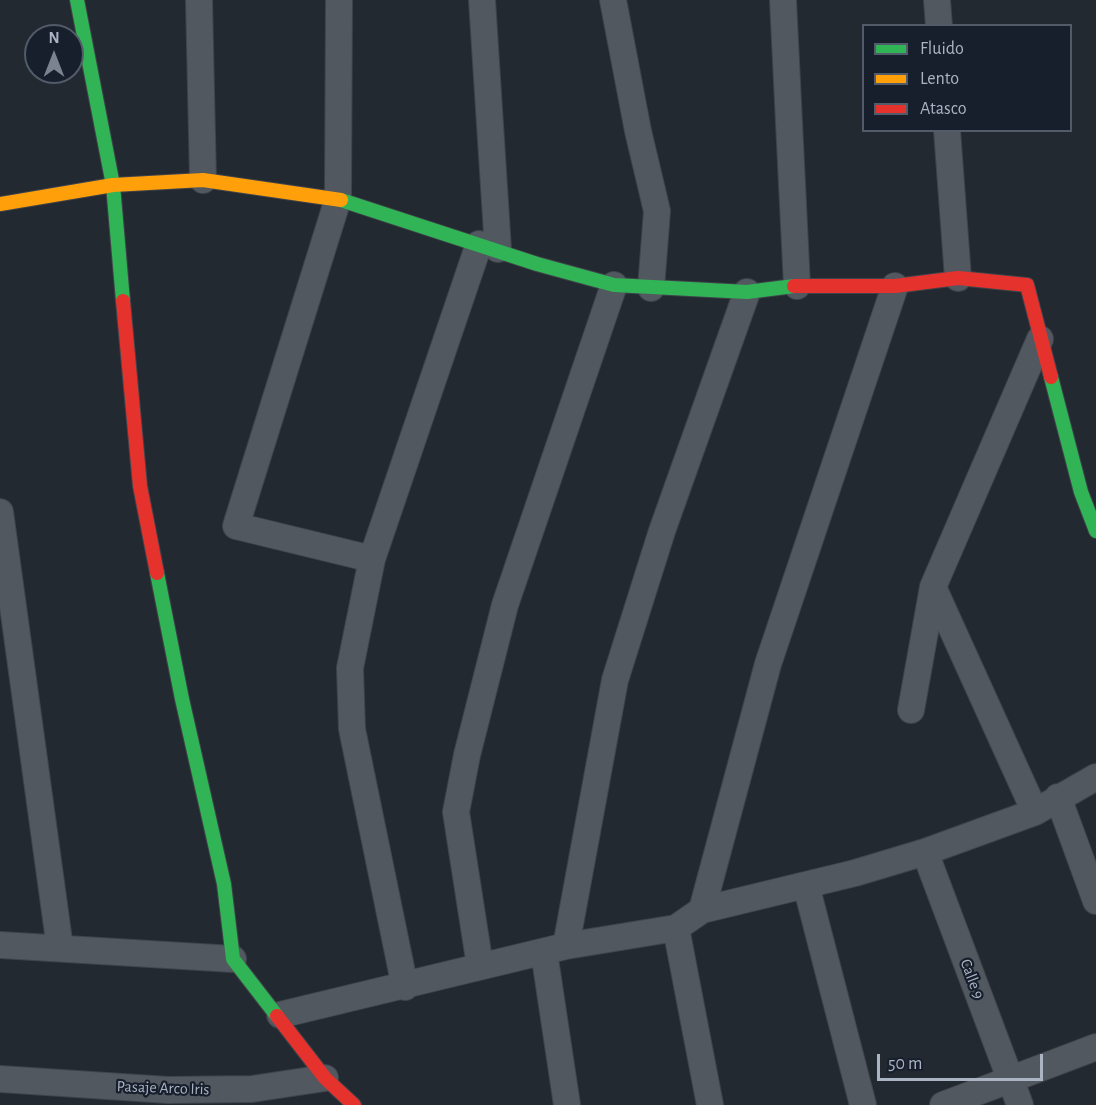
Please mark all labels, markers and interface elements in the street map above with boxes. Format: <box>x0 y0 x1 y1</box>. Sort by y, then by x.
north arrow <box>24 24 84 84</box>
legend <box>862 24 1072 132</box>
text: N <box>48 30 60 46</box>
text: Fluido <box>920 40 964 58</box>
text: Lento <box>920 70 959 88</box>
text: Atasco <box>920 100 967 118</box>
street label: Calle 9 <box>956 956 988 1002</box>
scale bar <box>880 1042 1046 1080</box>
text: 50 m <box>888 1055 922 1073</box>
street label: Pasaje Arco Iris <box>116 1077 210 1099</box>

